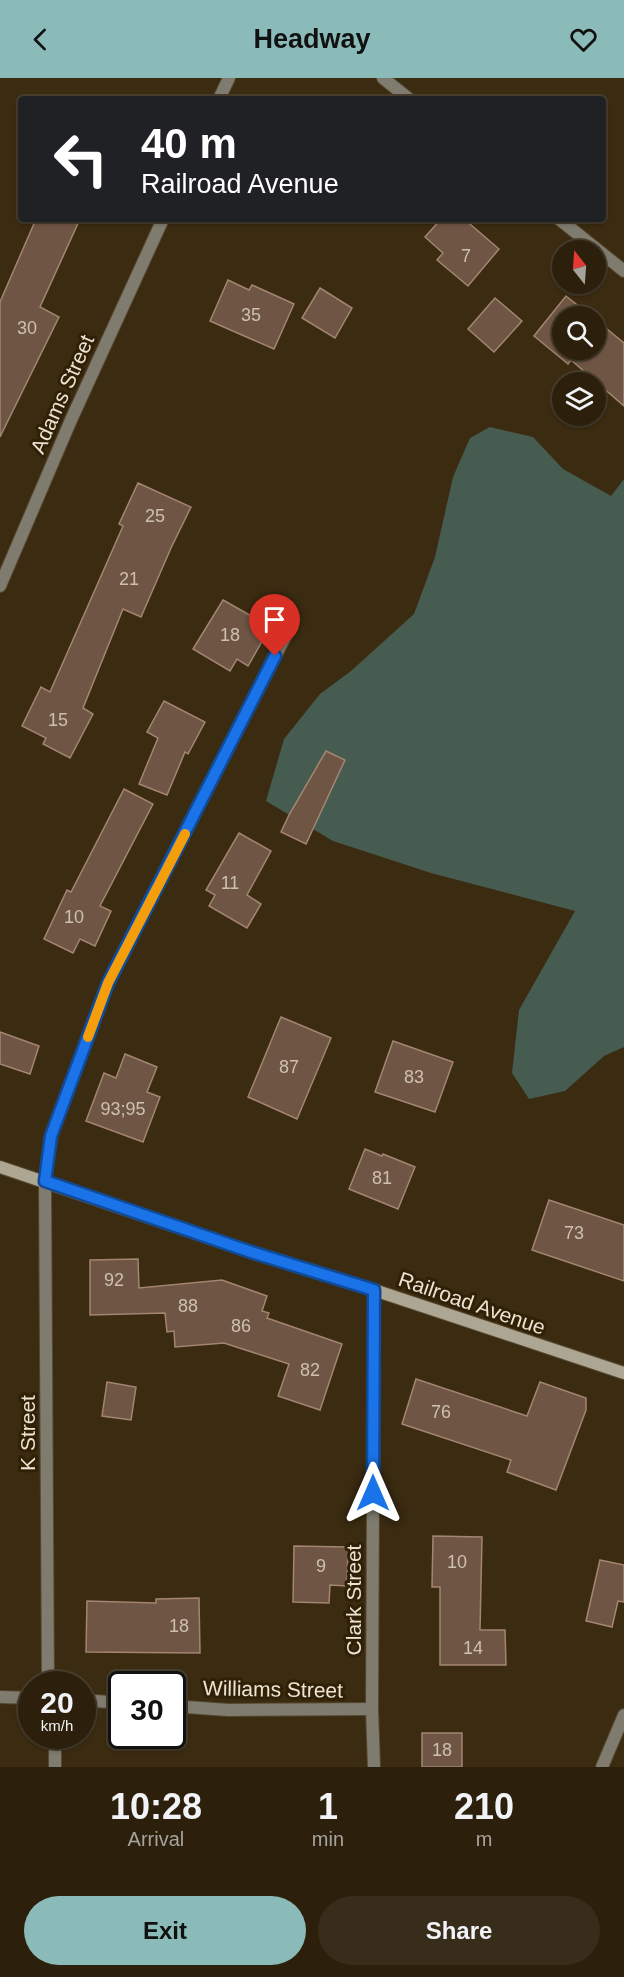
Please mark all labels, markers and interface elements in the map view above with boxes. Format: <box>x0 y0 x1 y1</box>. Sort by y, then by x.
icon: back <box>24 23 57 56</box>
icon: heart <box>567 23 600 56</box>
text: Headway <box>253 24 371 54</box>
icon: left <box>42 120 120 198</box>
text: 40 m <box>141 120 237 167</box>
text: Railroad Avenue <box>141 169 339 199</box>
north arrow <box>552 240 606 294</box>
map controls <box>552 240 606 426</box>
house number: 7 <box>461 246 471 266</box>
house number: 35 <box>241 305 261 325</box>
button: search <box>552 306 606 360</box>
house number: 30 <box>17 318 37 338</box>
street label: Adams Street <box>26 331 98 457</box>
button: layers <box>552 372 606 426</box>
house number: 25 <box>145 506 165 526</box>
house number: 21 <box>119 569 139 589</box>
pin <box>249 594 300 656</box>
icon: arrive <box>258 603 291 636</box>
house number: 18 <box>220 625 240 645</box>
house number: 15 <box>48 710 68 730</box>
house number: 11 <box>221 873 239 893</box>
house number: 10 <box>64 907 84 927</box>
house number: 87 <box>279 1057 299 1077</box>
house number: 83 <box>404 1067 424 1087</box>
house number: 93;95 <box>100 1099 146 1119</box>
house number: 81 <box>372 1168 392 1188</box>
house number: 73 <box>564 1223 584 1243</box>
street label: Railroad Avenue <box>396 1267 548 1339</box>
house number: 92 <box>104 1270 124 1290</box>
house number: 88 <box>178 1296 198 1316</box>
house number: 86 <box>231 1316 251 1336</box>
house number: 82 <box>300 1360 320 1380</box>
street label: K Street <box>16 1395 39 1471</box>
house number: 76 <box>431 1402 451 1422</box>
position arrow <box>341 1461 405 1525</box>
street label: Clark Street <box>342 1544 365 1655</box>
house number: 10 <box>447 1552 467 1572</box>
house number: 9 <box>316 1556 326 1576</box>
house number: 18 <box>169 1616 189 1636</box>
house number: 14 <box>463 1638 483 1658</box>
speed limit sign: 30 <box>108 1671 186 1749</box>
street label: Williams Street <box>203 1676 343 1702</box>
text: 20 <box>40 1686 74 1719</box>
text: km/h <box>41 1717 73 1734</box>
house number: 18 <box>432 1740 452 1760</box>
text: 10:28 <box>110 1786 202 1827</box>
text: 1 <box>318 1786 338 1827</box>
text: 210 <box>454 1786 514 1827</box>
text: Arrival <box>128 1828 184 1850</box>
text: min <box>312 1828 344 1850</box>
text: m <box>476 1828 492 1850</box>
button: Exit <box>24 1896 306 1965</box>
button: Share <box>318 1896 600 1965</box>

